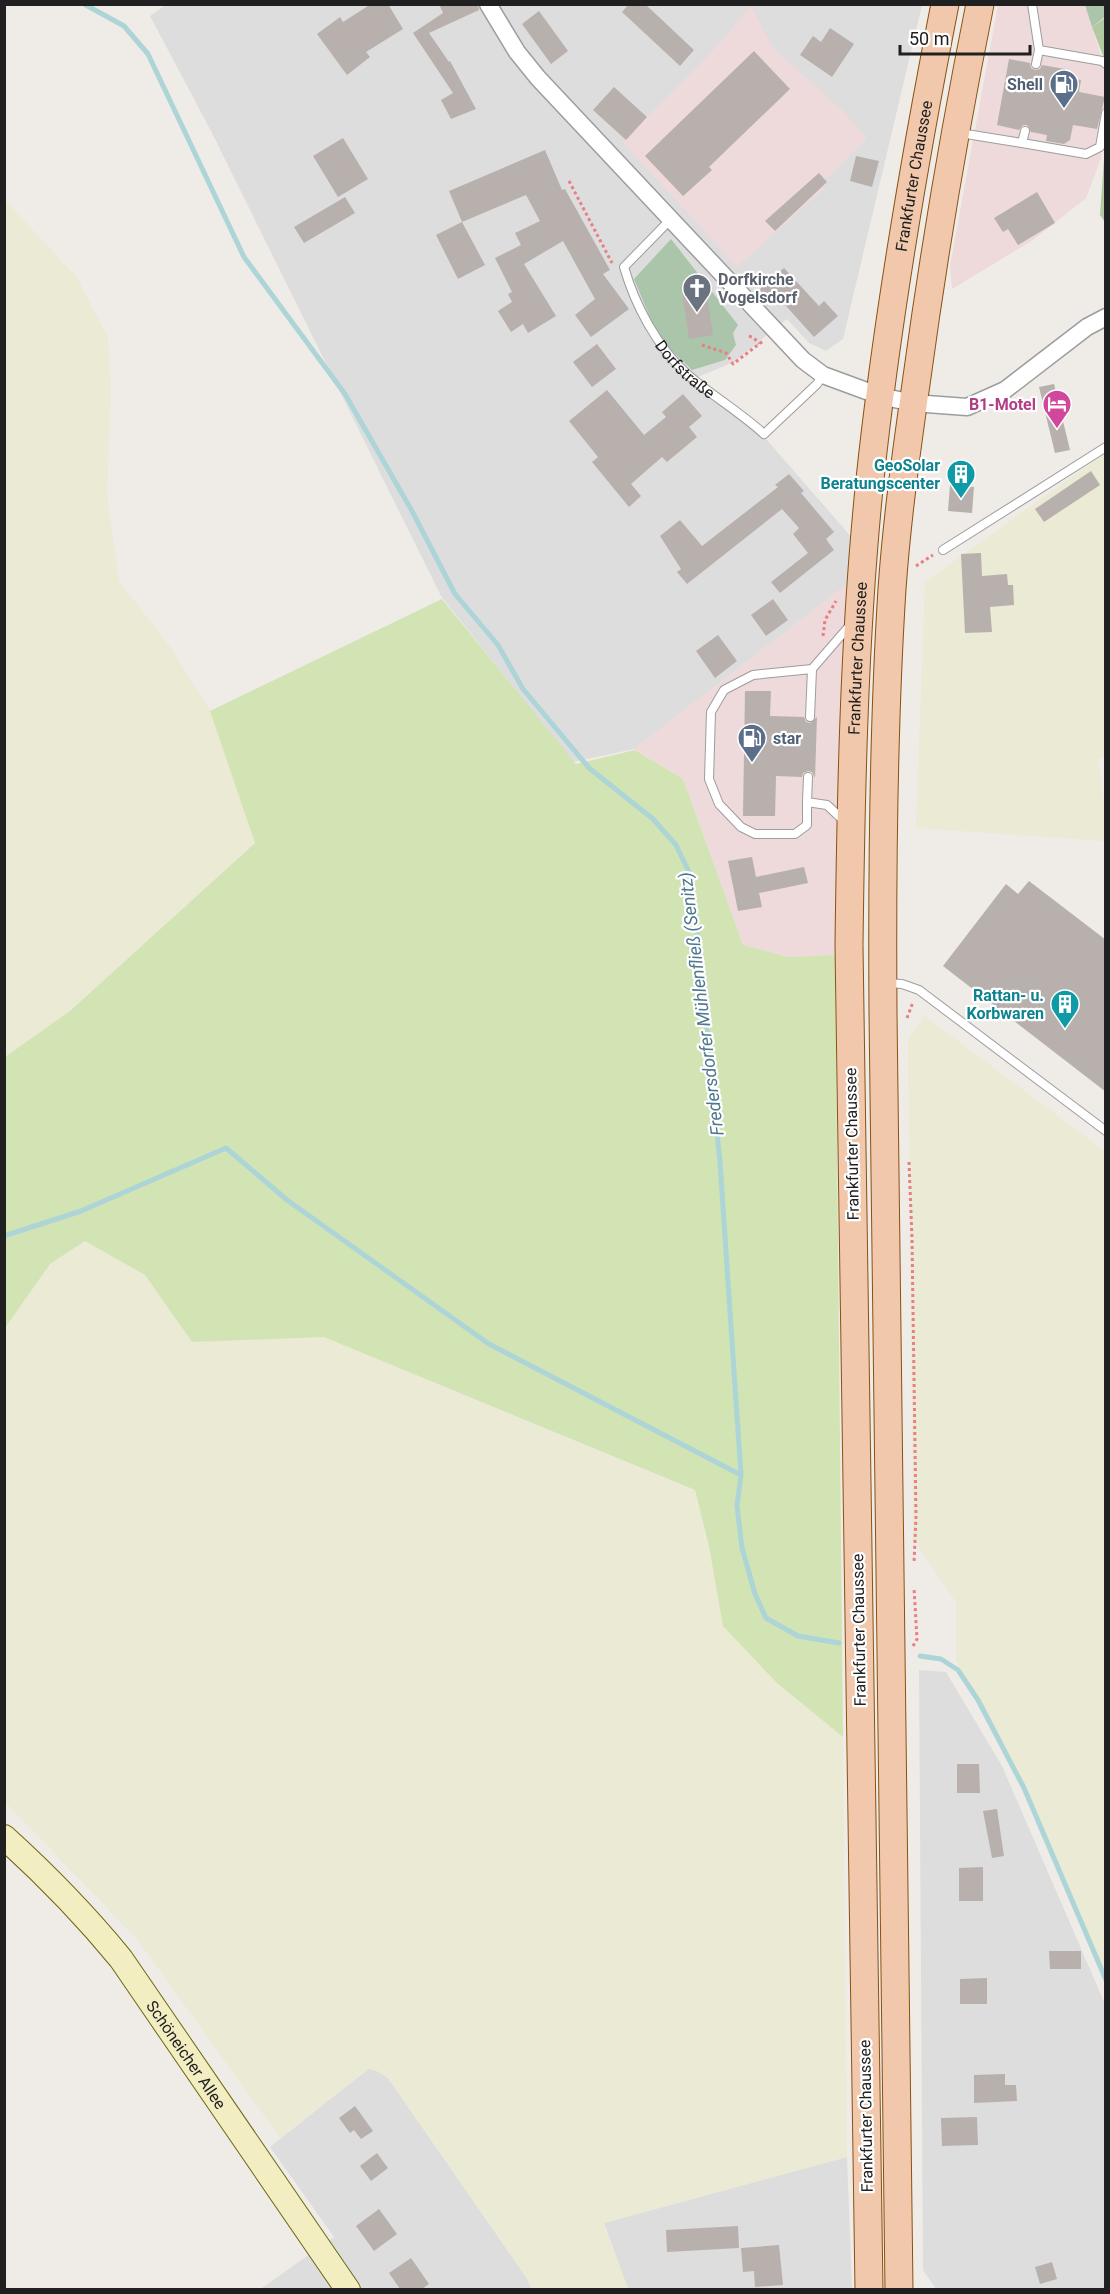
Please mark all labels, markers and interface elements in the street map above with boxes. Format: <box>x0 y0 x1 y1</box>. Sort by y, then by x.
scale bar <box>900 18 1030 56</box>
text: 50 m <box>909 28 949 49</box>
fuel station icon: Shell <box>1048 68 1080 110</box>
place label: Shell <box>1007 75 1043 94</box>
street label: Frankfurter Chaussee <box>891 99 936 253</box>
place label: Dorfkirche Vogelsdorf <box>718 270 797 307</box>
church icon: Dorfkirche Vogelsdorf <box>681 272 713 314</box>
street label: Dorfstraße <box>651 336 719 402</box>
hotel icon: B1-Motel <box>1041 388 1073 430</box>
place label: B1-Motel <box>969 395 1036 414</box>
place label: GeoSolar Beratungscenter <box>820 456 940 493</box>
building icon: GeoSolar Beratungscenter <box>945 458 977 500</box>
street label: Frankfurter Chaussee <box>844 581 871 735</box>
fuel station icon: star <box>736 722 768 764</box>
place label: star <box>773 729 801 748</box>
water label: Fredersdorfer Mühlenfließ (Senitz) <box>674 871 729 1137</box>
place label: Rattan- u. Korbwaren <box>967 986 1044 1023</box>
building icon: Rattan- u. Korbwaren <box>1049 988 1081 1030</box>
street label: Frankfurter Chaussee <box>841 1067 863 1221</box>
street label: Frankfurter Chaussee <box>848 1553 870 1707</box>
street label: Schöneicher Allee <box>143 1997 230 2112</box>
street label: Frankfurter Chaussee <box>855 2039 877 2193</box>

